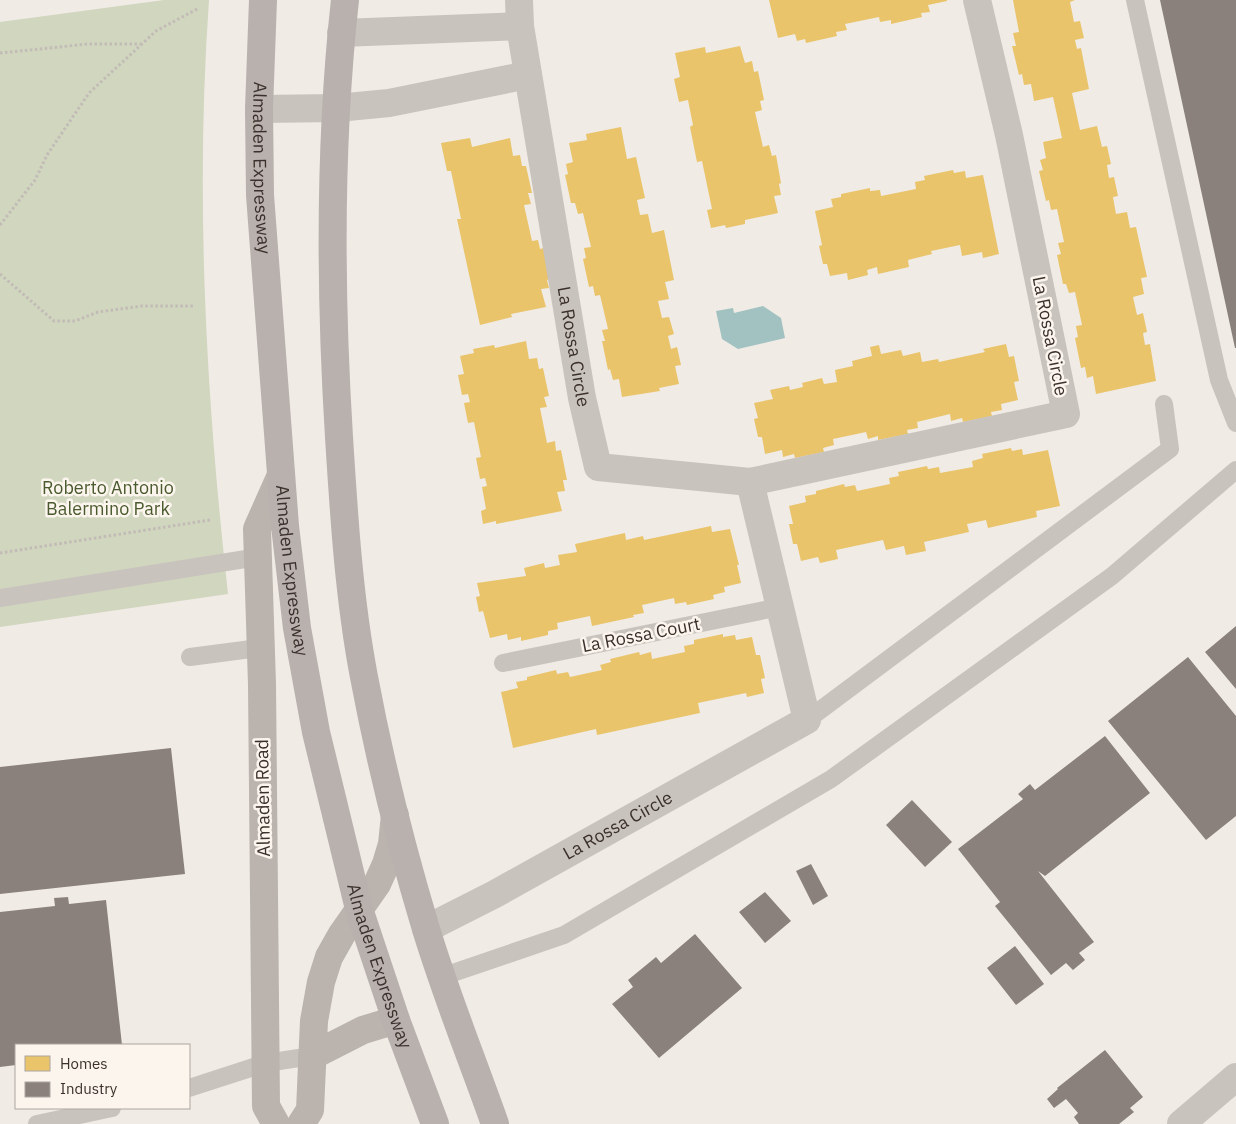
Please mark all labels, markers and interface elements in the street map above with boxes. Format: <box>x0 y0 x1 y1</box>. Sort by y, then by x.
street label: Almaden Expressway <box>248 81 276 255</box>
street label: La Rossa Circle <box>1028 274 1073 398</box>
street label: La Rossa Circle <box>553 285 596 409</box>
park label: Roberto Antonio Balermino Park <box>42 476 174 520</box>
street label: Almaden Expressway <box>271 484 314 658</box>
street label: La Rossa Court <box>580 612 702 657</box>
street label: Almaden Road <box>250 739 275 857</box>
street label: La Rossa Circle <box>559 785 676 865</box>
street label: Almaden Expressway <box>342 881 418 1052</box>
legend <box>15 1044 190 1109</box>
text: Homes <box>60 1054 108 1073</box>
text: Industry <box>60 1079 118 1098</box>

